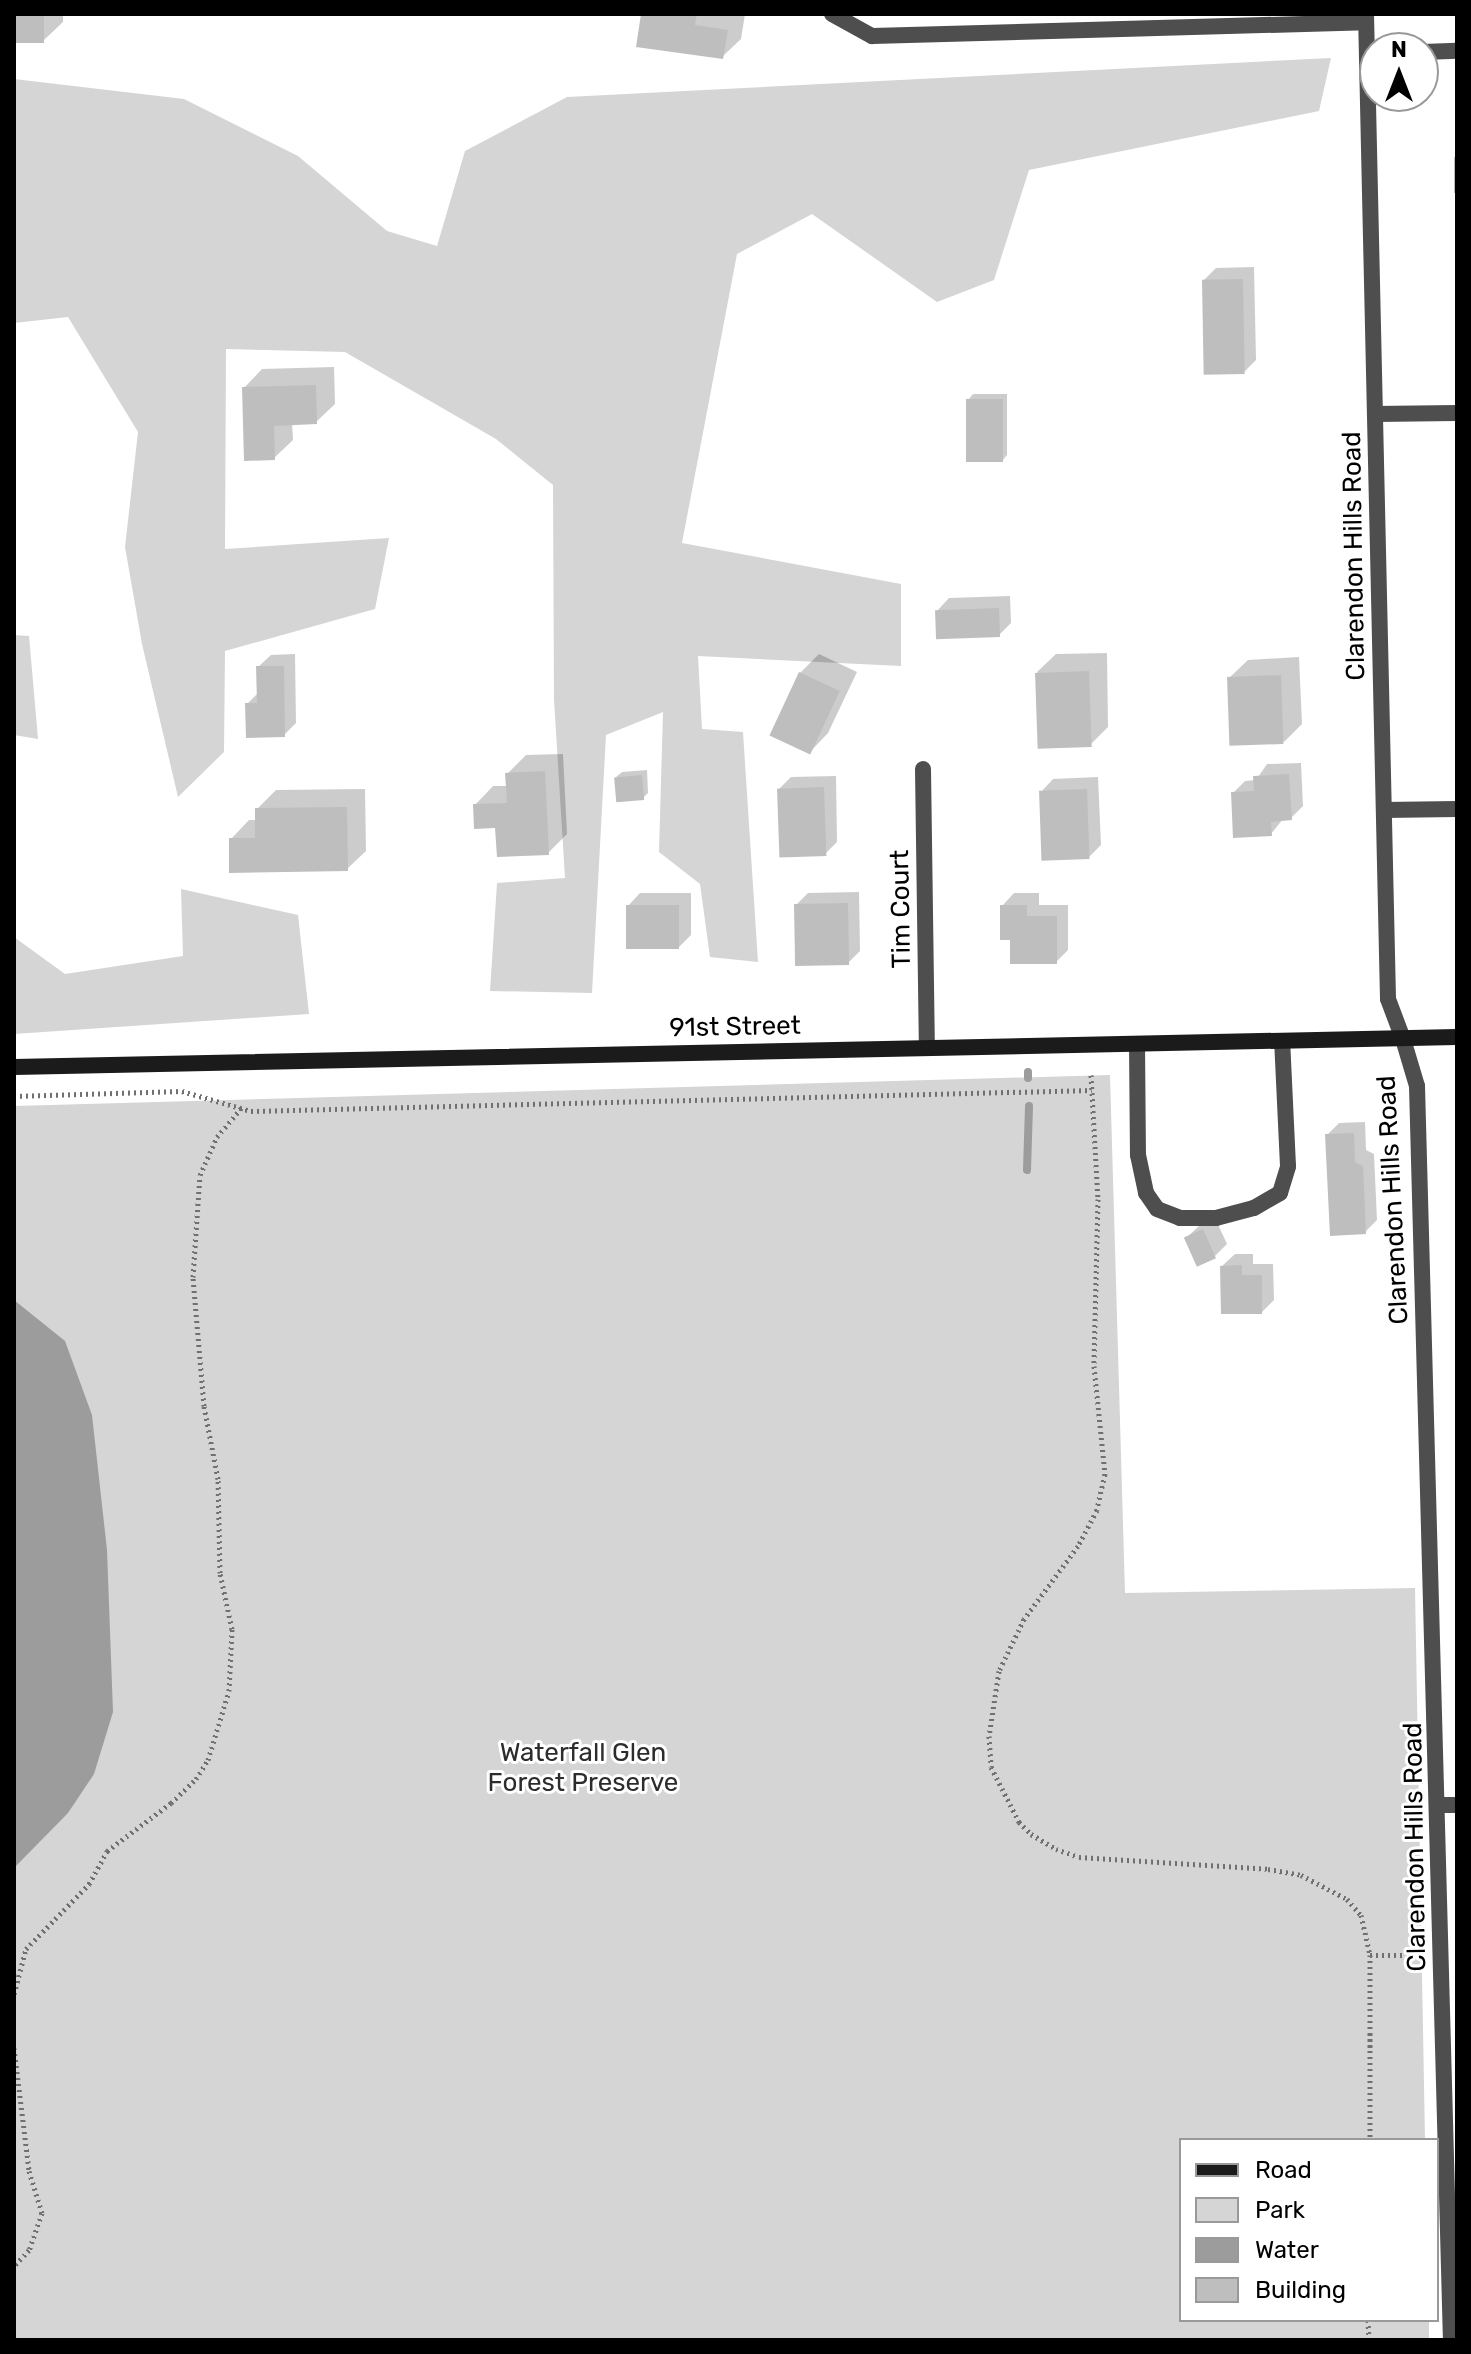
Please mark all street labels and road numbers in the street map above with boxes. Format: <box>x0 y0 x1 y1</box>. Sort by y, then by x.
street label: Clarendon Hills Road <box>1336 431 1372 681</box>
street label: Tim Court <box>884 849 918 969</box>
street label: 91st Street <box>669 1010 801 1044</box>
street label: Clarendon Hills Road <box>1371 1075 1415 1325</box>
street label: Clarendon Hills Road <box>1397 1722 1433 1972</box>

